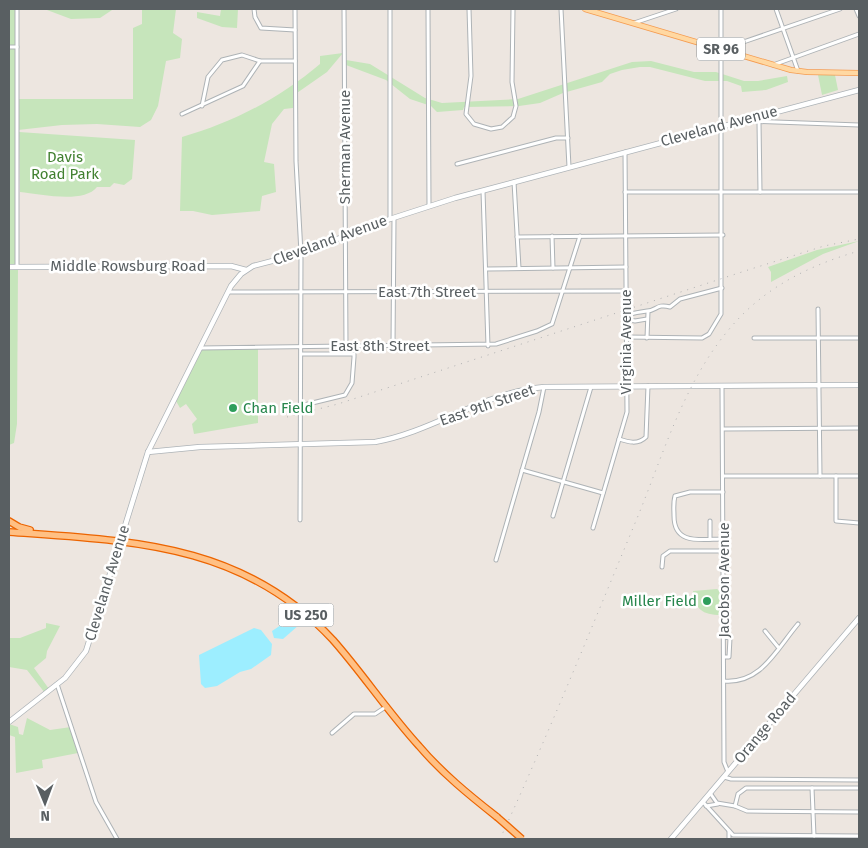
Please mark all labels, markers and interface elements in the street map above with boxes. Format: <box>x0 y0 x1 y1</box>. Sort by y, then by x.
road number: SR 96 <box>697 38 745 61</box>
street label: Sherman Avenue <box>336 90 354 204</box>
street label: Cleveland Avenue <box>659 102 779 150</box>
park label: Davis Road Park <box>31 148 99 183</box>
street label: Cleveland Avenue <box>270 211 390 269</box>
street label: Middle Rowsburg Road <box>50 257 206 275</box>
street label: East 7th Street <box>378 283 476 301</box>
street label: Virginia Avenue <box>617 289 635 395</box>
street label: East 8th Street <box>330 337 430 355</box>
street label: East 9th Street <box>437 380 537 430</box>
place label: Chan Field <box>243 399 314 417</box>
marker: Chan Field <box>227 402 239 414</box>
street label: Jacobson Avenue <box>715 522 733 638</box>
street label: Cleveland Avenue <box>81 523 133 643</box>
place label: Miller Field <box>622 592 697 610</box>
marker: Miller Field <box>701 595 713 607</box>
road number: US 250 <box>278 604 334 626</box>
street label: Orange Road <box>730 689 800 767</box>
north arrow <box>20 778 70 828</box>
text: N <box>40 807 50 824</box>

